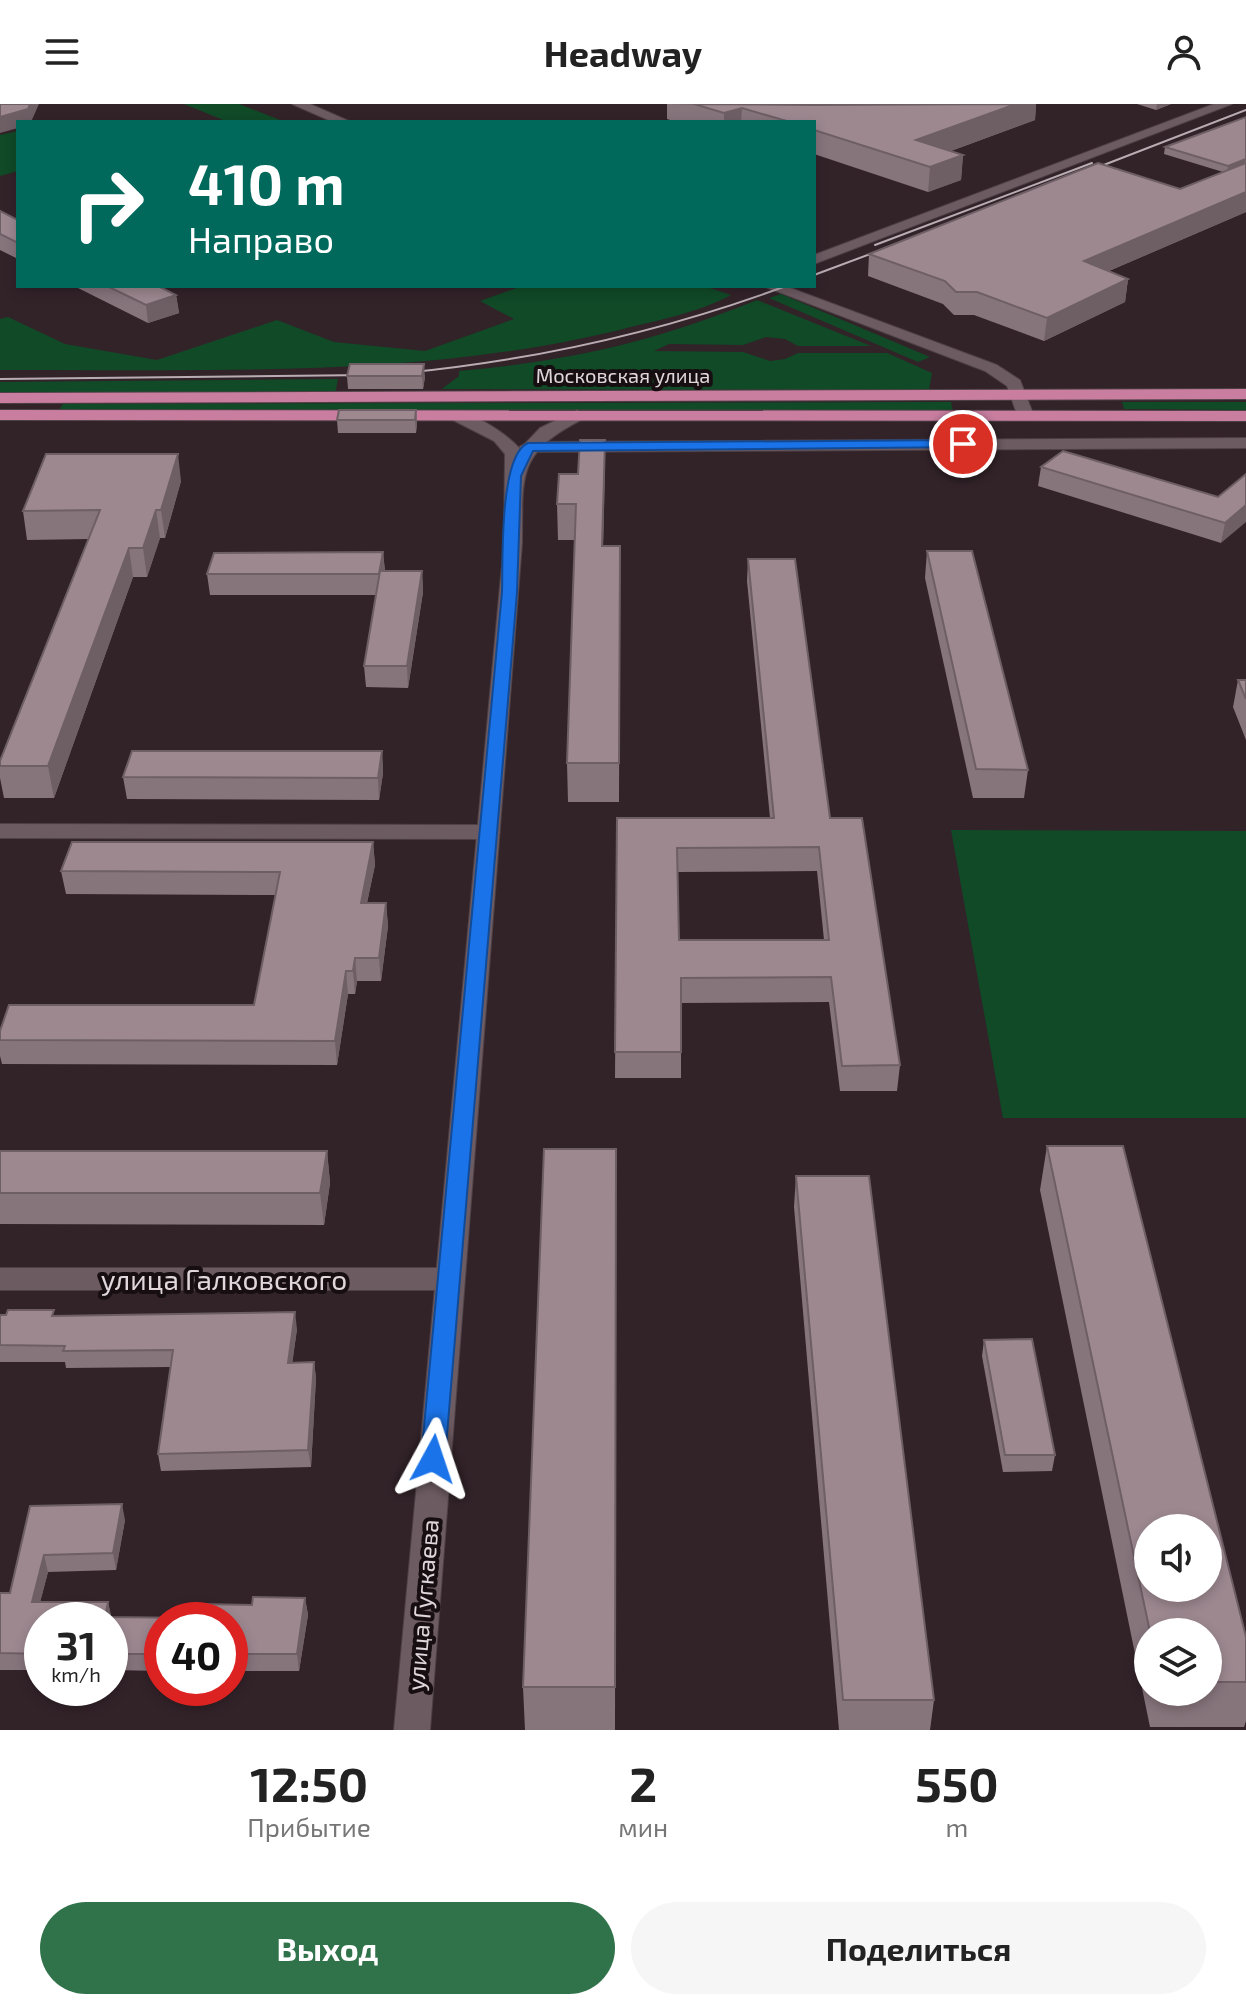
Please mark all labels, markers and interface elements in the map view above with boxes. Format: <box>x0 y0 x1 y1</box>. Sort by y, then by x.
icon: menu <box>40 30 84 74</box>
icon: person <box>1162 30 1206 74</box>
text: Headway <box>544 31 702 74</box>
text: 410 m <box>188 149 345 216</box>
icon: right <box>56 152 160 256</box>
text: Направо <box>188 217 334 260</box>
street label: Московская улица <box>536 363 710 388</box>
pin <box>929 410 997 478</box>
icon: arrive <box>941 422 985 466</box>
street label: улица Галковского <box>101 1262 347 1296</box>
position arrow <box>391 1417 475 1501</box>
map controls <box>1134 1514 1222 1706</box>
button: sound <box>1134 1514 1222 1602</box>
street label: улица Гугкаева <box>400 1518 445 1692</box>
speed limit sign: 40 <box>144 1602 248 1706</box>
button: layers <box>1134 1618 1222 1706</box>
text: 31 <box>56 1620 96 1668</box>
text: km/h <box>51 1662 101 1686</box>
text: 12:50 <box>250 1754 368 1812</box>
text: 2 <box>629 1754 657 1812</box>
text: 550 <box>915 1754 999 1812</box>
text: Прибытие <box>247 1811 371 1842</box>
text: мин <box>618 1811 668 1842</box>
text: m <box>946 1811 968 1842</box>
button: Выход <box>40 1902 615 1994</box>
button: Поделиться <box>631 1902 1206 1994</box>

